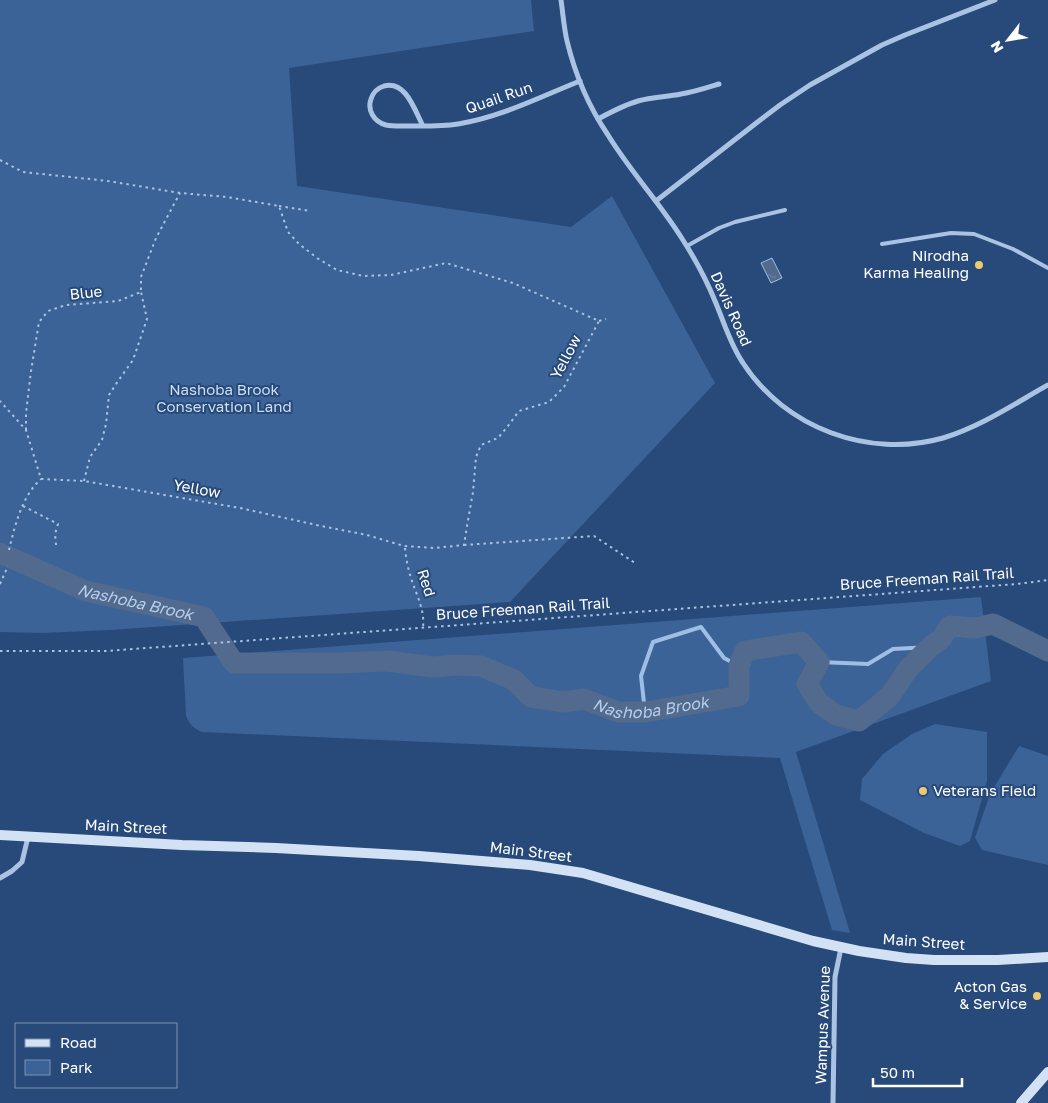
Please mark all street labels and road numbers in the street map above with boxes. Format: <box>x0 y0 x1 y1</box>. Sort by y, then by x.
street label: Quail Run <box>463 77 534 117</box>
street label: Davis Road <box>708 269 756 349</box>
street label: Blue <box>69 281 103 303</box>
street label: Yellow <box>546 331 584 382</box>
street label: Yellow <box>172 475 222 501</box>
street label: Bruce Freeman Rail Trail <box>839 563 1015 593</box>
street label: Red <box>414 567 440 599</box>
street label: Bruce Freeman Rail Trail <box>435 593 611 623</box>
street label: Main Street <box>84 815 168 837</box>
street label: Main Street <box>489 837 573 865</box>
street label: Main Street <box>882 929 966 953</box>
street label: Wampus Avenue <box>811 965 833 1085</box>

